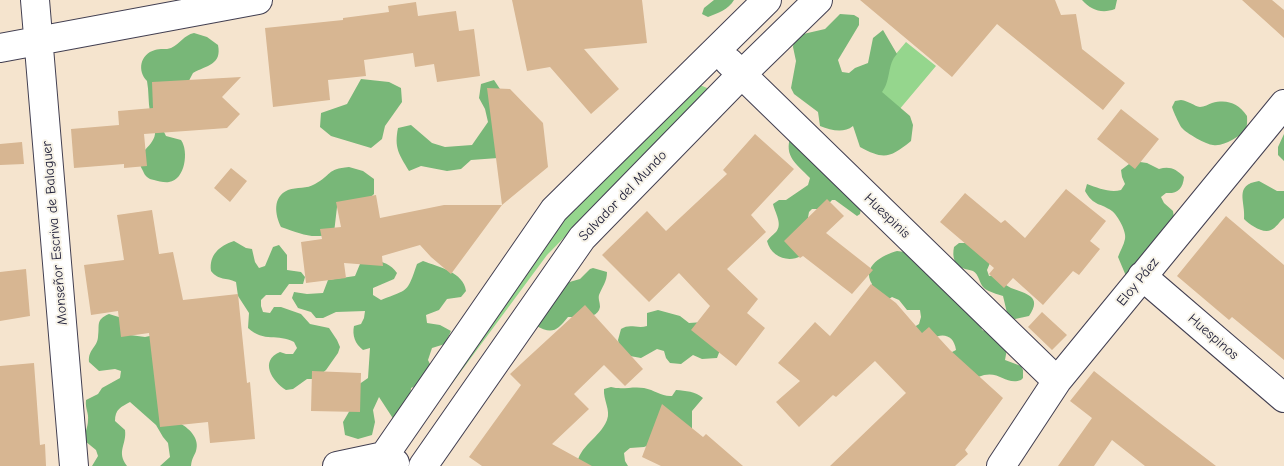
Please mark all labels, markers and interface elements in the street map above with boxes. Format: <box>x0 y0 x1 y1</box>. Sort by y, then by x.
street label: Monseñor Escriva de Balaguer <box>39 140 71 326</box>
street label: Salvador del Mundo <box>575 147 671 245</box>
street label: Huespinis <box>860 190 914 242</box>
street label: Eloy Páez <box>1113 254 1163 310</box>
street label: Huespinos <box>1184 310 1242 364</box>

